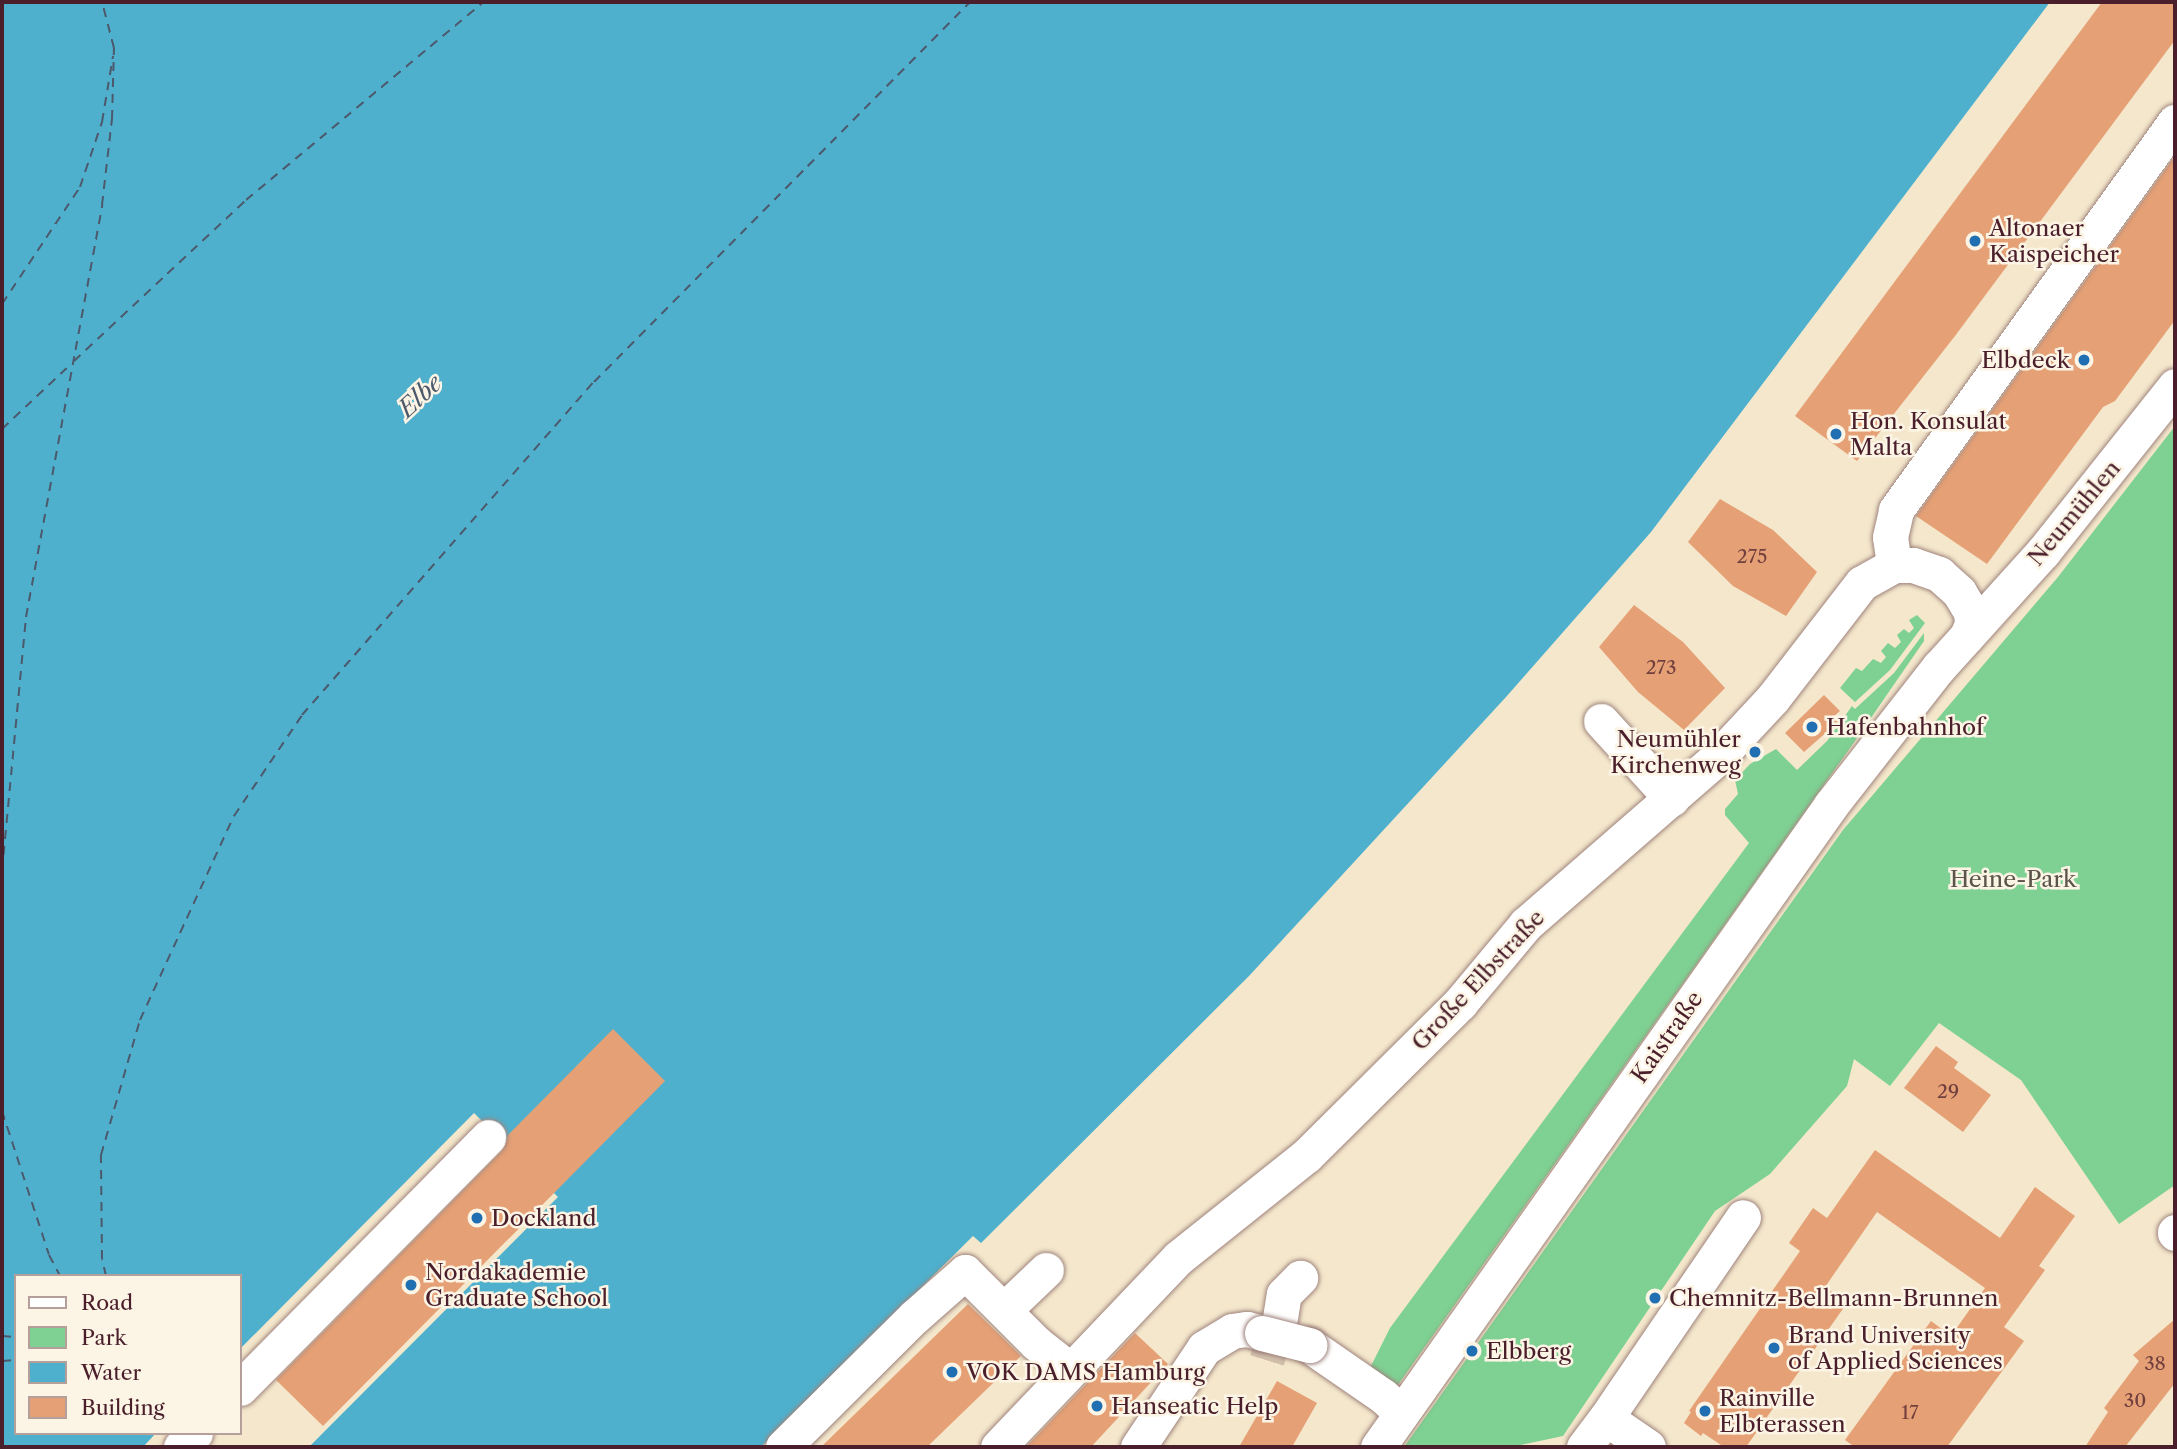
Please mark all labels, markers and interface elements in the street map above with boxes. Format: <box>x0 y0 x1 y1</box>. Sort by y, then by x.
place label: Altonaer Kaispeicher <box>1989 214 2119 268</box>
marker: Altonaer Kaispeicher <box>1967 233 1983 249</box>
place label: Elbdeck <box>1981 346 2070 374</box>
marker: Elbdeck <box>2076 352 2092 368</box>
water label: Elbe <box>392 369 448 423</box>
place label: Hon. Konsulat Malta <box>1850 407 2007 461</box>
marker: Hon. Konsulat Malta <box>1828 426 1844 442</box>
street label: Neumühlen <box>2022 455 2126 571</box>
house number: 275 <box>1737 546 1767 568</box>
house number: 273 <box>1646 657 1676 679</box>
place label: Hafenbahnhof <box>1826 713 1984 741</box>
marker: Hafenbahnhof <box>1804 719 1820 735</box>
place label: Neumühler Kirchenweg <box>1610 725 1741 779</box>
marker: Neumühler Kirchenweg <box>1747 744 1763 760</box>
park label: Heine-Park <box>1950 865 2076 893</box>
street label: Große Elbstraße <box>1406 904 1550 1056</box>
street label: Kaistraße <box>1625 986 1709 1088</box>
house number: 29 <box>1937 1081 1959 1103</box>
place label: Dockland <box>491 1204 596 1232</box>
marker: Dockland <box>469 1210 485 1226</box>
place label: Nordakademie Graduate School <box>425 1258 608 1312</box>
legend <box>14 1274 242 1435</box>
marker: Nordakademie Graduate School <box>403 1277 419 1293</box>
place label: Chemnitz-Bellmann-Brunnen <box>1669 1284 1998 1312</box>
text: Road <box>81 1290 133 1315</box>
marker: Chemnitz-Bellmann-Brunnen <box>1647 1290 1663 1306</box>
place label: Brand University of Applied Sciences <box>1788 1321 2004 1375</box>
text: Park <box>81 1325 127 1350</box>
place label: Elbberg <box>1486 1337 1571 1365</box>
marker: Brand University of Applied Sciences <box>1766 1340 1782 1356</box>
marker: Elbberg <box>1464 1343 1480 1359</box>
house number: 38 <box>2144 1353 2166 1375</box>
place label: VOK DAMS Hamburg <box>966 1358 1206 1386</box>
text: Water <box>81 1360 141 1385</box>
marker: VOK DAMS Hamburg <box>944 1364 960 1380</box>
place label: Rainville Elbterassen <box>1719 1384 1846 1438</box>
house number: 30 <box>2124 1390 2146 1412</box>
place label: Hanseatic Help <box>1111 1392 1278 1420</box>
text: Building <box>81 1395 165 1420</box>
marker: Hanseatic Help <box>1089 1398 1105 1414</box>
house number: 17 <box>1901 1402 1919 1424</box>
marker: Rainville Elbterassen <box>1697 1403 1713 1419</box>

